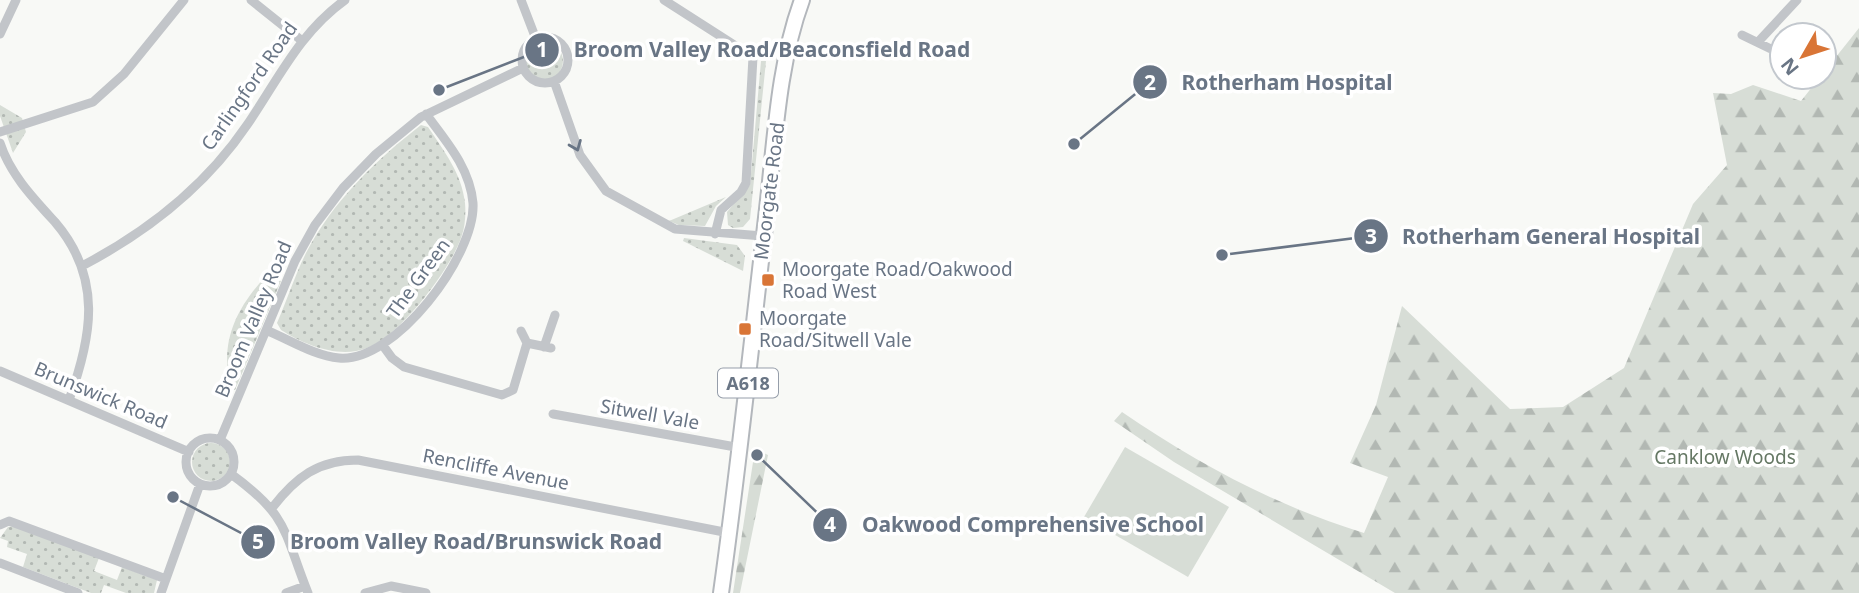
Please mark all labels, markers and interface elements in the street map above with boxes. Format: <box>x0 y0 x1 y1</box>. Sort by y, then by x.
street label: Carlingford Road <box>195 16 303 156</box>
north arrow <box>1768 21 1838 91</box>
callout: Broom Valley Road/Beaconsfield Road <box>525 29 984 71</box>
text: 1 <box>536 35 548 63</box>
text: Broom Valley Road/Beaconsfield Road <box>574 35 970 63</box>
text: N <box>1775 53 1805 81</box>
callout: Rotherham Hospital <box>1133 61 1407 103</box>
text: 2 <box>1144 68 1156 96</box>
text: Rotherham Hospital <box>1182 68 1393 96</box>
street label: Moorgate Road <box>748 121 790 261</box>
one-way arrow <box>568 139 582 151</box>
callout: Rotherham General Hospital <box>1353 215 1714 257</box>
text: 3 <box>1365 222 1377 250</box>
text: Rotherham General Hospital <box>1402 222 1700 250</box>
street label: The Green <box>380 233 456 323</box>
street label: Broom Valley Road <box>208 237 298 401</box>
place label: Moorgate Road/Oakwood Road West <box>782 256 1013 304</box>
marker: Moorgate Road/Oakwood Road West <box>760 272 776 288</box>
place label: Moorgate Road/Sitwell Vale <box>759 305 912 353</box>
marker: Moorgate Road/Sitwell Vale <box>737 321 753 337</box>
street label: Brunswick Road <box>30 355 172 435</box>
road number: A618 <box>718 368 778 398</box>
street label: Sitwell Vale <box>599 393 701 435</box>
street label: Rencliffe Avenue <box>421 442 571 496</box>
park label: Canklow Woods <box>1654 444 1796 470</box>
callout: Oakwood Comprehensive School <box>813 504 1218 546</box>
text: 4 <box>824 510 836 538</box>
text: Oakwood Comprehensive School <box>862 510 1204 538</box>
callout: Broom Valley Road/Brunswick Road <box>241 521 676 563</box>
text: 5 <box>252 527 264 555</box>
text: Broom Valley Road/Brunswick Road <box>290 527 662 555</box>

